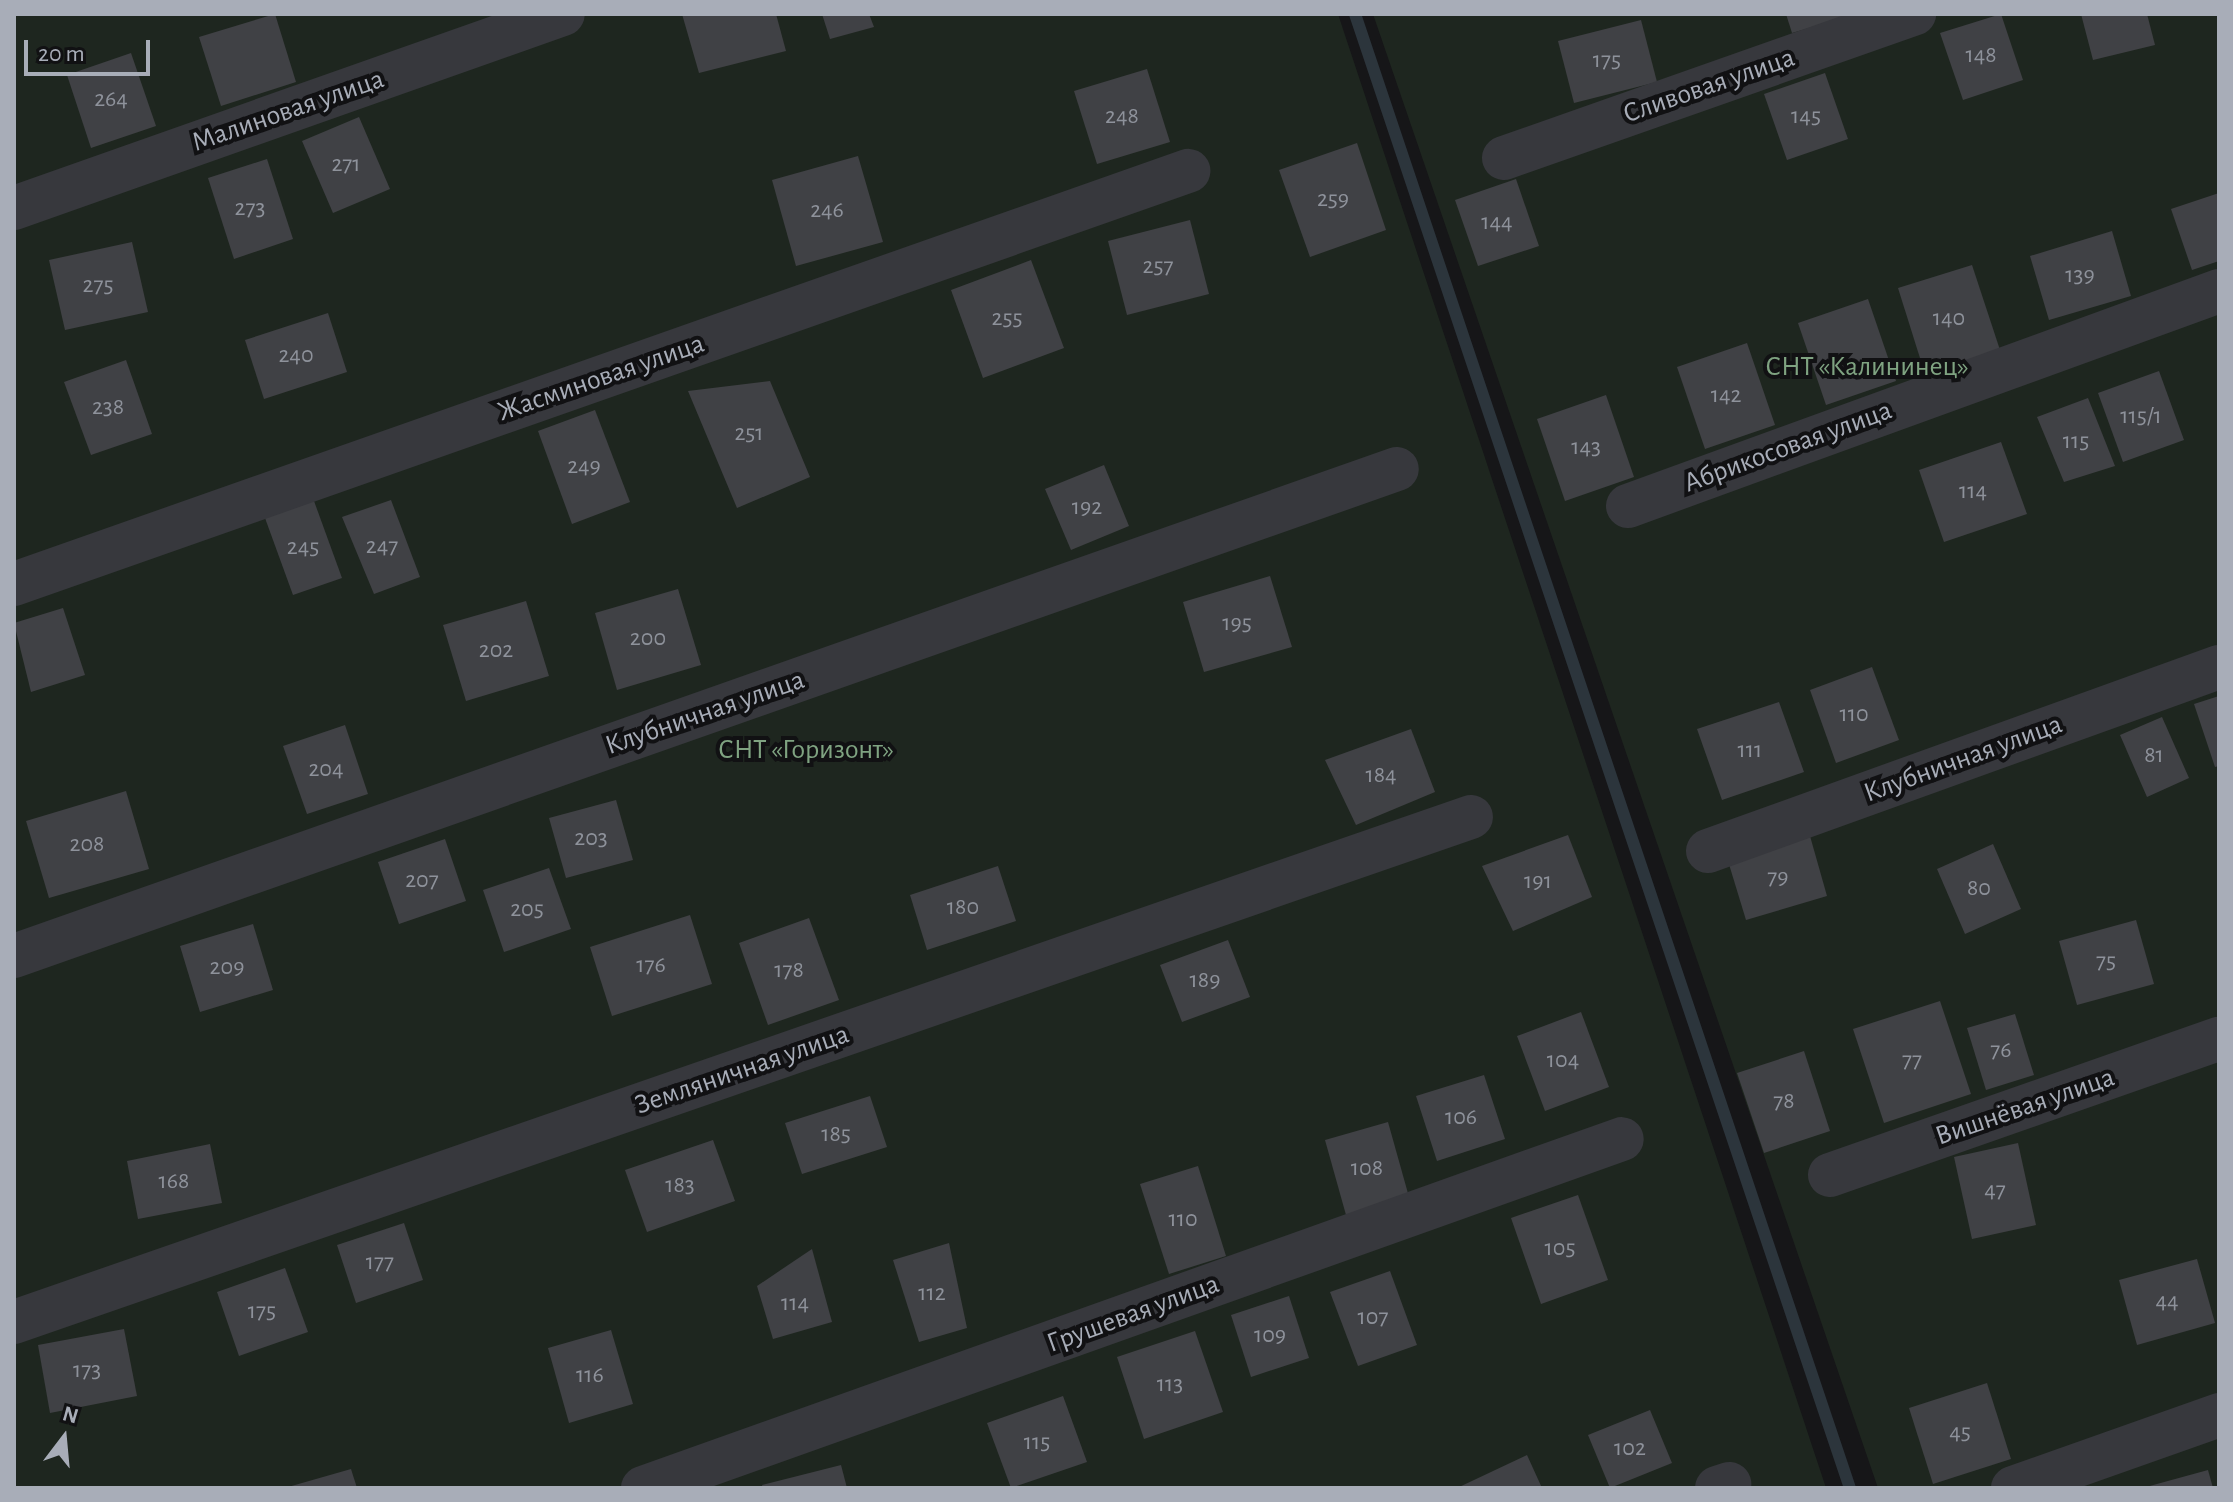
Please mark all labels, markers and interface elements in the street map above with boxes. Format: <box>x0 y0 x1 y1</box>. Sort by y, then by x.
scale bar <box>28 24 154 74</box>
street label: Сливовая улица <box>1619 41 1799 131</box>
text: 20 m <box>38 42 85 66</box>
house number: 148 <box>1965 42 1997 70</box>
house number: 175 <box>1593 47 1621 75</box>
street label: Малиновая улица <box>188 62 388 160</box>
house number: 264 <box>94 86 128 114</box>
house number: 248 <box>1105 103 1139 131</box>
house number: 145 <box>1791 103 1821 131</box>
house number: 271 <box>331 151 361 179</box>
house number: 259 <box>1317 186 1349 214</box>
house number: 273 <box>235 195 265 223</box>
house number: 246 <box>810 197 844 225</box>
house number: 144 <box>1481 209 1513 237</box>
house number: 257 <box>1143 253 1173 281</box>
house number: 139 <box>2065 262 2095 290</box>
house number: 275 <box>83 272 113 300</box>
house number: 255 <box>992 305 1022 333</box>
house number: 140 <box>1933 305 1965 333</box>
street label: Жасминовая улица <box>493 327 709 429</box>
house number: 240 <box>278 342 314 370</box>
park label: СНТ «Калининец» <box>1765 350 1969 384</box>
house number: 142 <box>1711 382 1741 410</box>
house number: 238 <box>92 394 124 422</box>
street label: Абрикосовая улица <box>1679 394 1897 500</box>
house number: 115/1 <box>2120 403 2162 431</box>
house number: 251 <box>734 420 764 448</box>
house number: 115 <box>2063 428 2089 456</box>
house number: 143 <box>1571 434 1601 462</box>
house number: 249 <box>567 453 601 481</box>
house number: 114 <box>1959 478 1987 506</box>
house number: 192 <box>1072 494 1102 522</box>
house number: 247 <box>366 533 398 561</box>
house number: 245 <box>287 534 319 562</box>
house number: 195 <box>1222 610 1252 638</box>
house number: 200 <box>630 625 666 653</box>
house number: 202 <box>479 637 513 665</box>
street label: Клубничная улица <box>601 663 809 763</box>
house number: 110 <box>1839 701 1869 729</box>
street label: Клубничная улица <box>1859 708 2067 810</box>
park label: СНТ «Горизонт» <box>718 733 894 767</box>
house number: 111 <box>1738 737 1762 765</box>
house number: 81 <box>2144 742 2164 770</box>
house number: 204 <box>308 756 344 784</box>
house number: 184 <box>1365 762 1397 790</box>
house number: 203 <box>574 825 608 853</box>
house number: 208 <box>70 831 104 859</box>
house number: 79 <box>1767 864 1789 892</box>
house number: 207 <box>405 867 439 895</box>
house number: 191 <box>1524 868 1552 896</box>
house number: 80 <box>1967 875 1991 903</box>
house number: 180 <box>947 894 979 922</box>
house number: 205 <box>510 896 544 924</box>
house number: 75 <box>2096 948 2116 976</box>
house number: 176 <box>636 952 666 980</box>
house number: 209 <box>210 954 244 982</box>
house number: 178 <box>774 957 804 985</box>
house number: 189 <box>1190 967 1220 995</box>
street label: Земляничная улица <box>631 1018 853 1122</box>
house number: 76 <box>1990 1037 2012 1065</box>
house number: 104 <box>1547 1047 1579 1075</box>
house number: 77 <box>1902 1047 1922 1075</box>
street label: Вишнёвая улица <box>1931 1061 2119 1153</box>
house number: 78 <box>1773 1088 1795 1116</box>
house number: 106 <box>1445 1104 1477 1132</box>
house number: 185 <box>821 1121 851 1149</box>
house number: 108 <box>1351 1155 1383 1183</box>
house number: 168 <box>159 1168 189 1196</box>
house number: 183 <box>665 1172 695 1200</box>
house number: 47 <box>1984 1177 2006 1205</box>
house number: 110 <box>1168 1206 1198 1234</box>
house number: 105 <box>1545 1235 1575 1263</box>
house number: 177 <box>366 1249 394 1277</box>
street label: Грушевая улица <box>1042 1267 1224 1361</box>
house number: 112 <box>918 1280 946 1308</box>
house number: 44 <box>2155 1288 2179 1316</box>
house number: 114 <box>781 1290 809 1318</box>
house number: 175 <box>248 1298 276 1326</box>
house number: 107 <box>1358 1304 1388 1332</box>
house number: 109 <box>1254 1322 1286 1350</box>
house number: 173 <box>73 1357 101 1385</box>
house number: 116 <box>576 1362 604 1390</box>
house number: 113 <box>1157 1371 1183 1399</box>
north arrow <box>24 1398 104 1478</box>
text: N <box>60 1402 81 1428</box>
house number: 45 <box>1949 1419 1971 1447</box>
house number: 115 <box>1024 1429 1050 1457</box>
house number: 102 <box>1614 1435 1646 1463</box>

